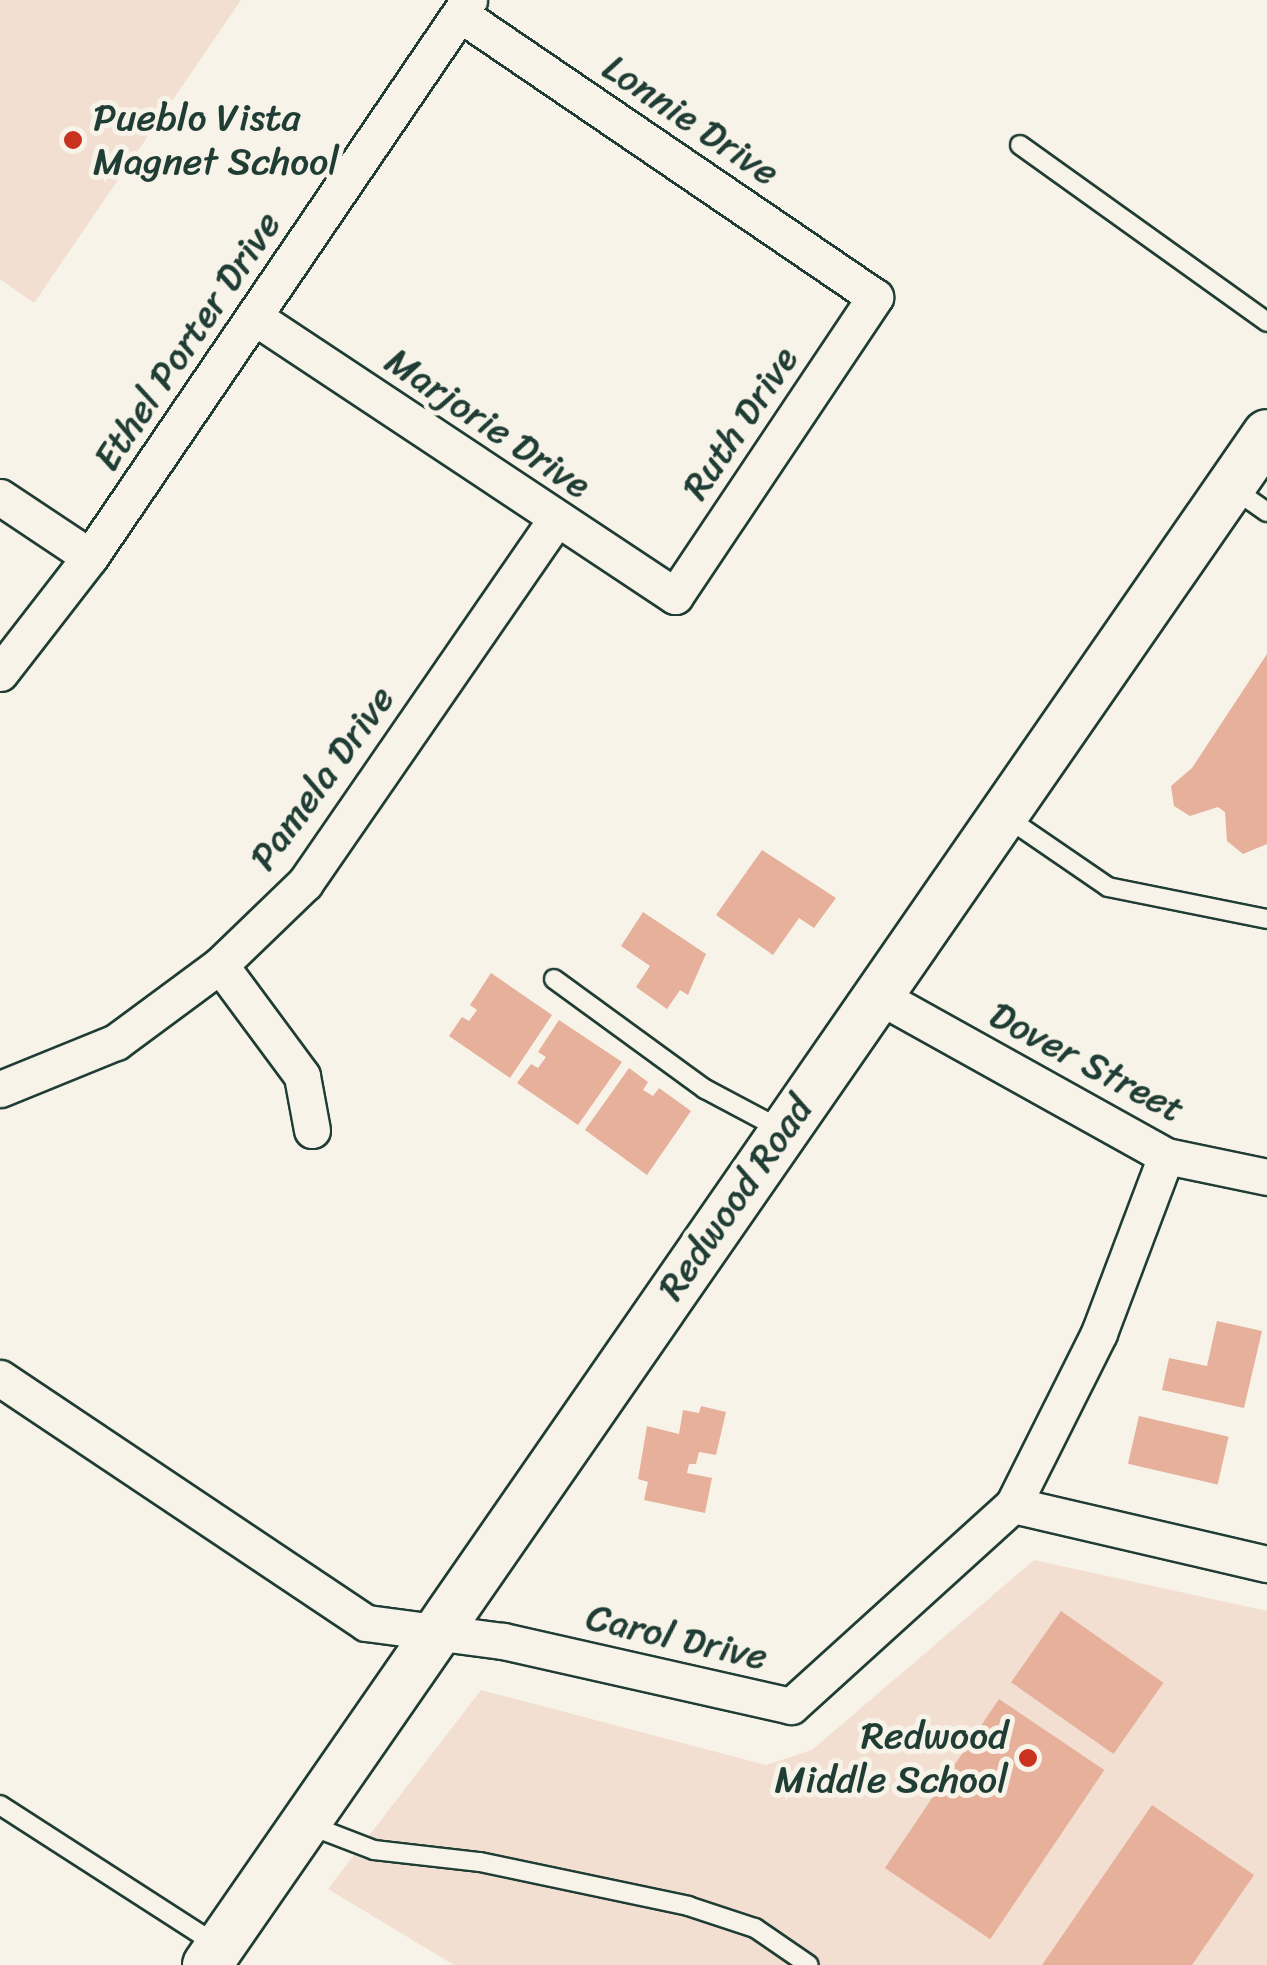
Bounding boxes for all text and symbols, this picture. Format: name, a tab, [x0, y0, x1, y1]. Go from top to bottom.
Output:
street label: Lonnie Drive	[594, 44, 788, 196]
place label: Pueblo Vista Magnet School	[93, 95, 340, 184]
marker: Pueblo Vista Magnet School	[62, 129, 84, 151]
street label: Ethel Porter Drive	[83, 202, 291, 480]
street label: Marjorie Drive	[376, 337, 600, 509]
street label: Ruth Drive	[672, 337, 808, 509]
street label: Pamela Drive	[240, 677, 404, 879]
street label: Dover Street	[981, 991, 1193, 1133]
street label: Redwood Road	[648, 1087, 822, 1309]
street label: Carol Drive	[582, 1594, 772, 1680]
place label: Redwood Middle School	[774, 1713, 1008, 1802]
marker: Redwood Middle School	[1017, 1747, 1039, 1769]

